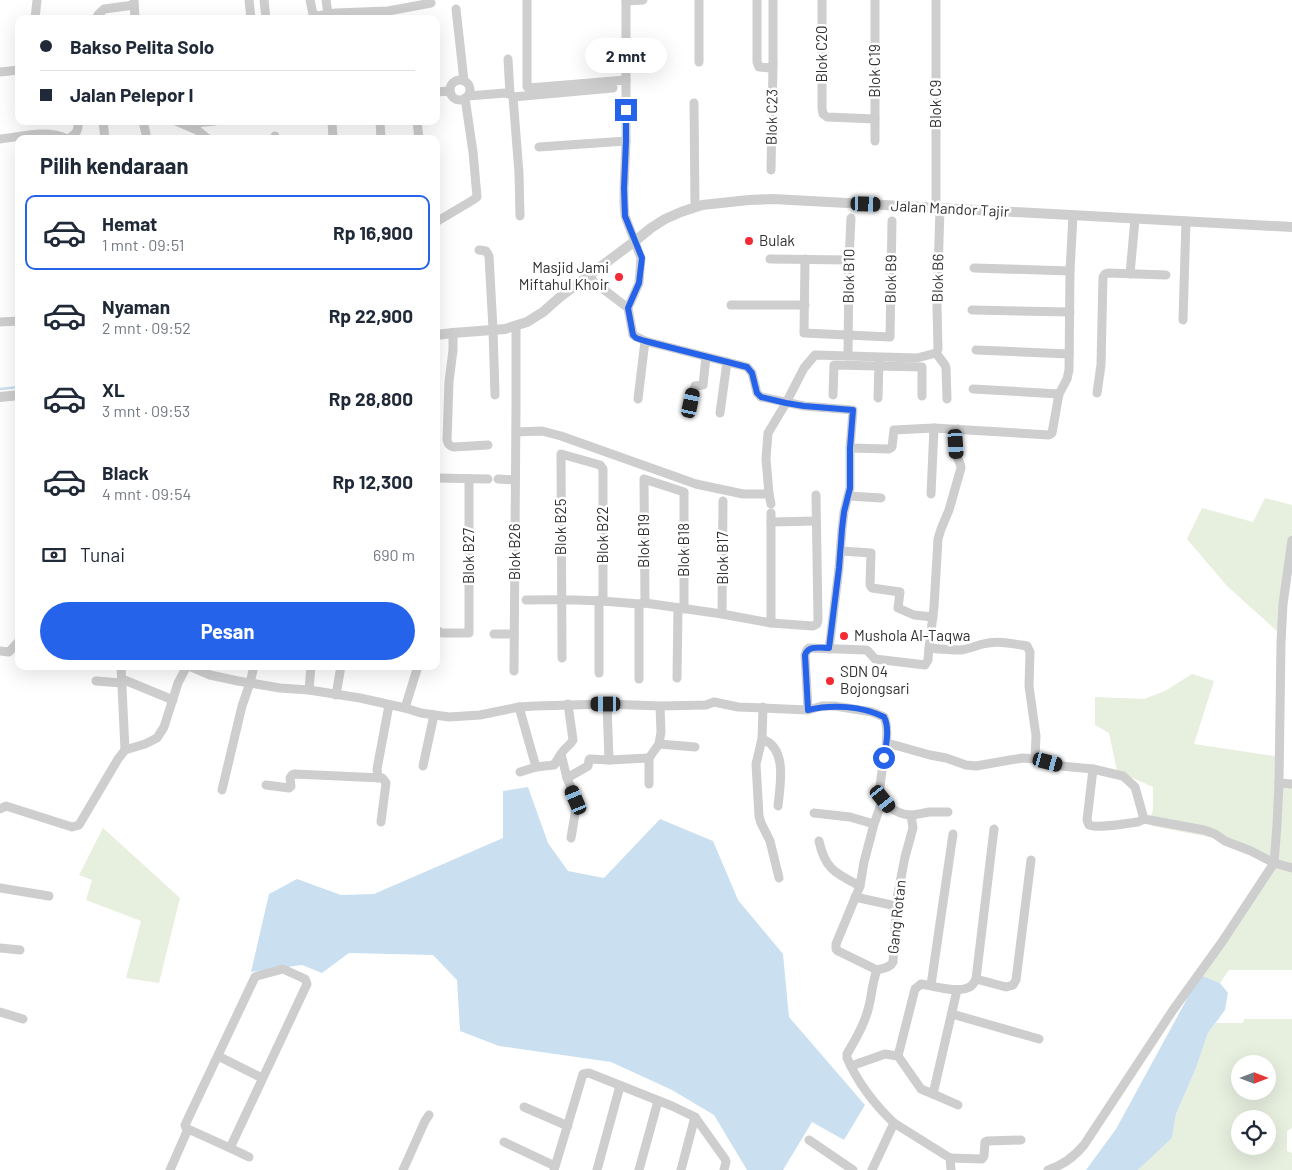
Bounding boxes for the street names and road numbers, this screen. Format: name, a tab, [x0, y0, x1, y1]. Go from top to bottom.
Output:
street label: Blok C20	[812, 25, 830, 83]
street label: Blok C19	[865, 44, 883, 98]
street label: Blok C9	[926, 80, 944, 128]
street label: Blok C23	[762, 89, 780, 145]
street label: Jalan Mandor Tajir	[890, 196, 1010, 220]
street label: Blok B10	[839, 248, 857, 303]
street label: Blok B6	[928, 253, 946, 302]
street label: Blok B9	[881, 254, 899, 304]
street label: Blok B25	[551, 499, 569, 555]
street label: Blok B22	[593, 506, 611, 564]
street label: Blok B19	[634, 514, 652, 568]
street label: Blok B18	[674, 523, 692, 577]
street label: Blok B26	[505, 524, 523, 580]
street label: Blok B27	[459, 528, 477, 584]
street label: Blok B17	[713, 531, 731, 585]
street label: Gang Rotan	[883, 879, 909, 955]

